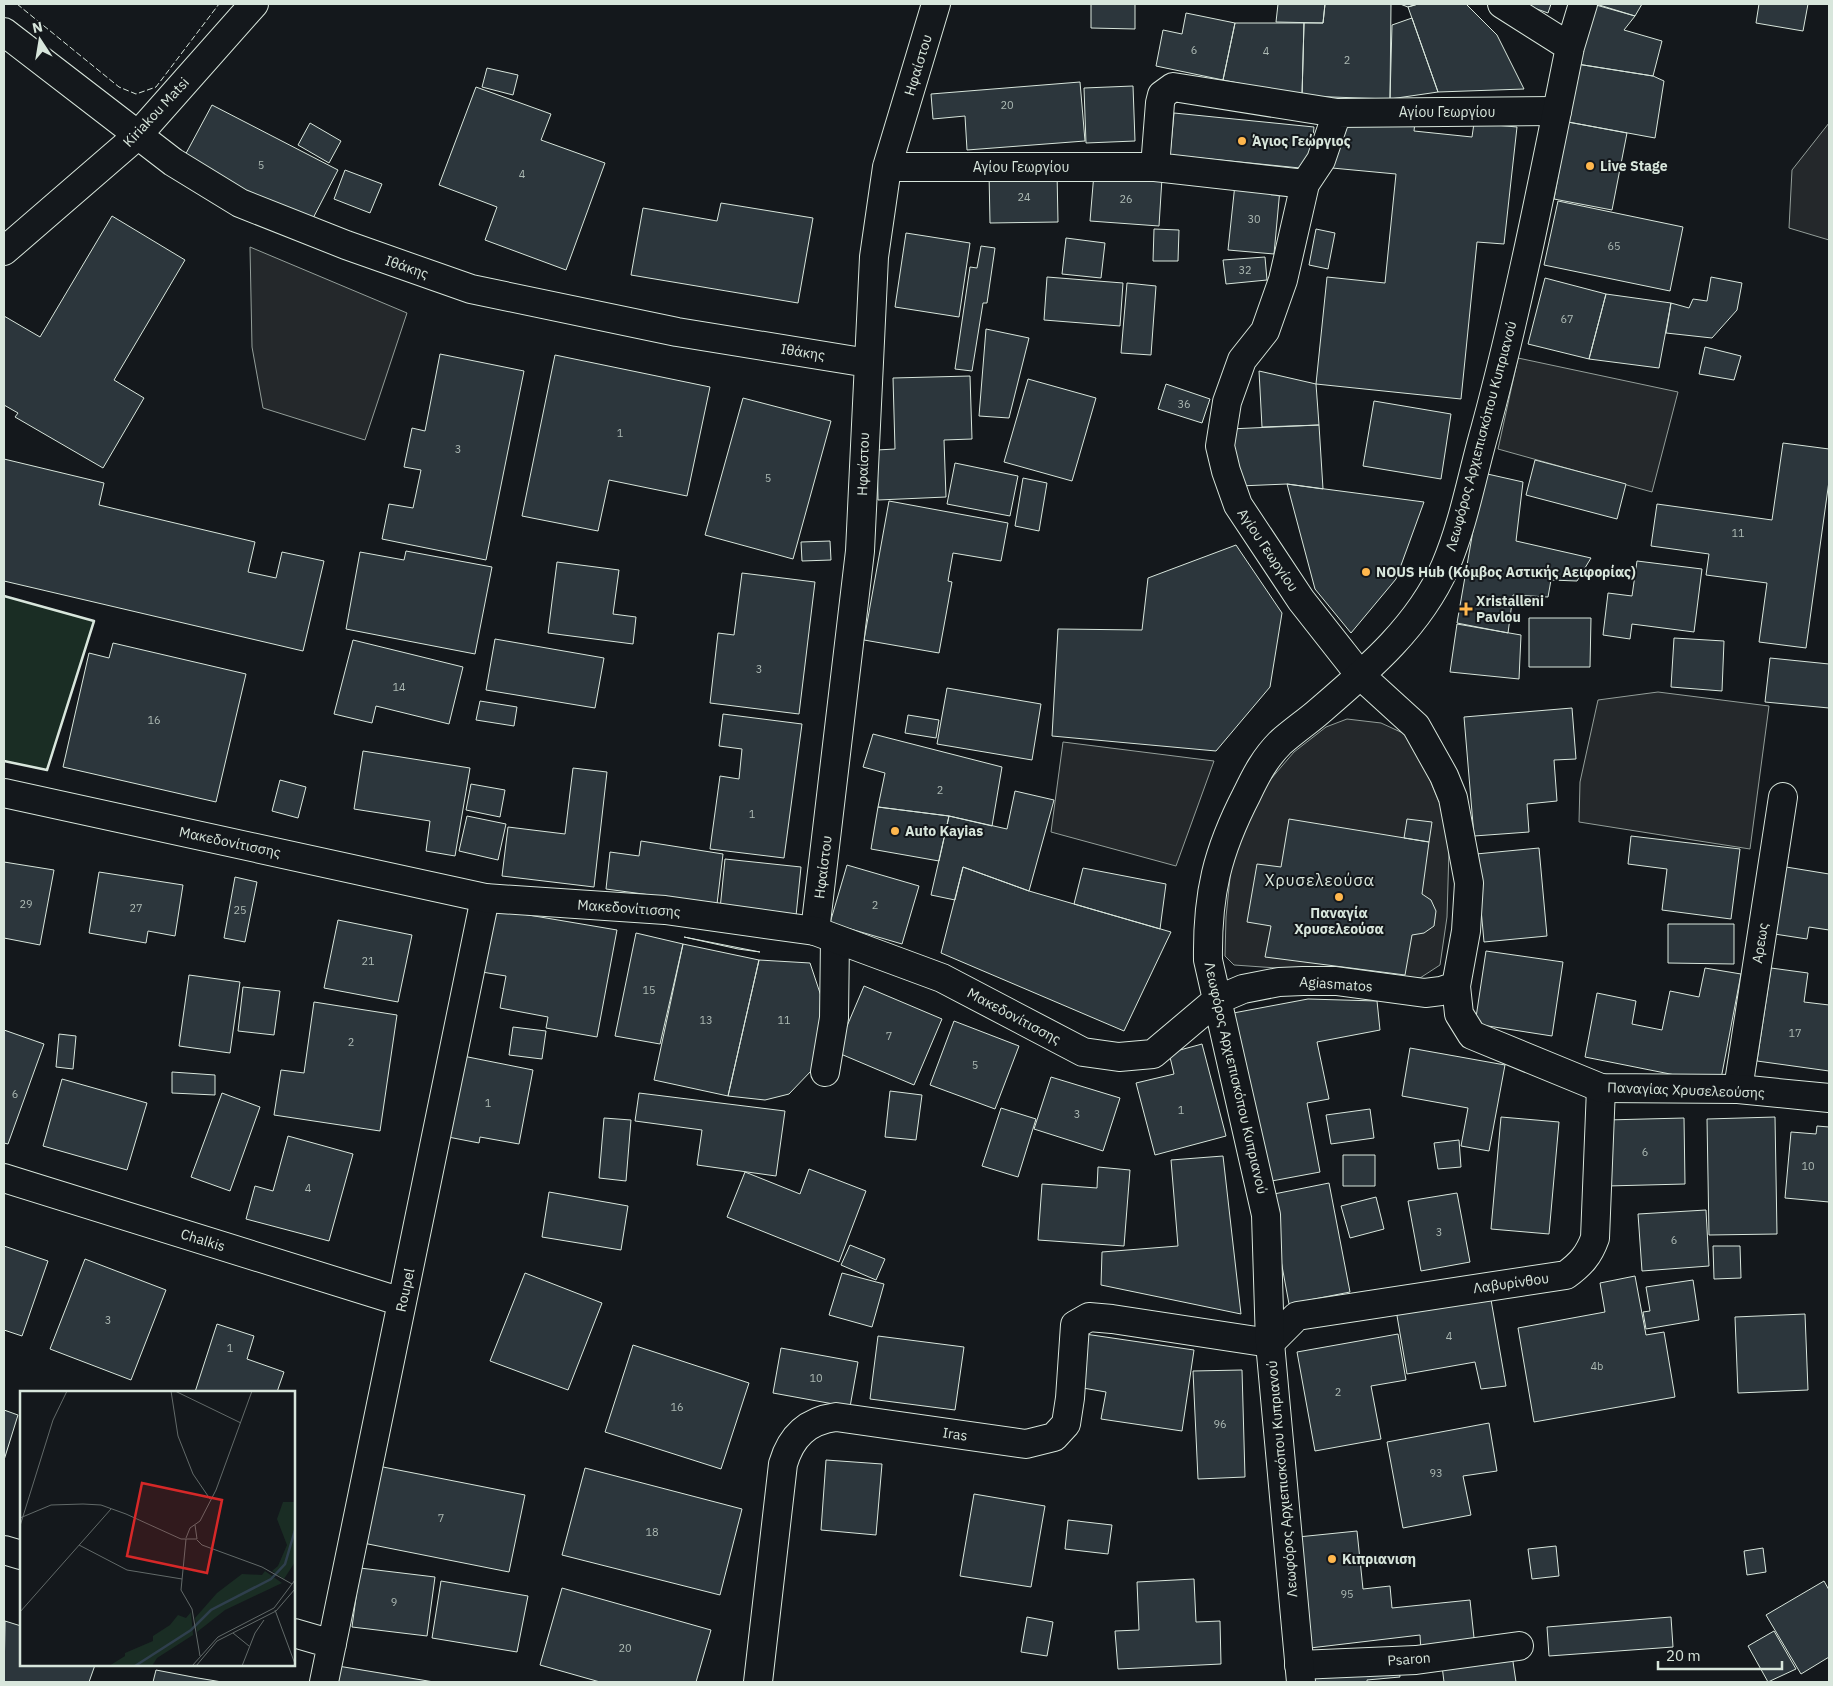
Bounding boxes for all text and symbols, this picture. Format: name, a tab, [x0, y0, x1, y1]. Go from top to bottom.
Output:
north arrow	[15, 15, 65, 65]
text: N	[30, 17, 44, 37]
street label: Ηφαίστου	[900, 32, 936, 98]
house number: 6	[1191, 43, 1197, 57]
house number: 4	[1263, 44, 1270, 58]
house number: 2	[1344, 53, 1350, 67]
street label: Kiriakou Matsi	[119, 73, 193, 151]
house number: 20	[1000, 98, 1014, 112]
street label: Αγίου Γεωργίου	[1399, 103, 1495, 121]
place label: Άγιος Γεώργιος	[1252, 132, 1351, 150]
marker: Άγιος Γεώργιος	[1236, 135, 1248, 147]
place label: Live Stage	[1600, 157, 1668, 175]
house number: 5	[258, 158, 264, 172]
street label: Αγίου Γεωργίου	[973, 158, 1069, 176]
marker: Live Stage	[1584, 160, 1596, 172]
house number: 4	[519, 167, 526, 181]
house number: 24	[1017, 190, 1031, 204]
house number: 26	[1119, 192, 1133, 206]
house number: 30	[1247, 212, 1261, 226]
house number: 65	[1607, 239, 1621, 253]
street label: Ιθάκης	[383, 251, 431, 283]
house number: 32	[1238, 263, 1252, 277]
house number: 67	[1560, 312, 1574, 326]
street label: Λεωφόρος Αρχιεπισκόπου Κυπριανού	[1442, 319, 1520, 553]
street label: Ιθάκης	[780, 340, 827, 364]
house number: 36	[1177, 397, 1191, 411]
house number: 1	[617, 426, 624, 440]
street label: Ηφαίστου	[853, 432, 873, 496]
house number: 3	[455, 442, 461, 456]
house number: 5	[765, 471, 771, 485]
street label: Αγίου Γεωργίου	[1234, 505, 1302, 595]
house number: 11	[1731, 526, 1745, 540]
place label: NOUS Hub (Κόμβος Αστικής Αειφορίας)	[1376, 563, 1636, 581]
marker: NOUS Hub (Κόμβος Αστικής Αειφορίας)	[1360, 566, 1372, 578]
place label: Xristalleni Pavlou	[1476, 592, 1544, 626]
marker: Xristalleni Pavlou	[1460, 603, 1472, 615]
house number: 3	[756, 662, 762, 676]
house number: 14	[392, 680, 406, 694]
house number: 16	[147, 713, 161, 727]
house number: 2	[937, 783, 943, 797]
house number: 1	[749, 807, 756, 821]
street label: Μακεδονίτισσης	[177, 822, 283, 862]
place label: Auto Kayias	[905, 822, 983, 840]
marker: Auto Kayias	[889, 825, 901, 837]
street label: Ηφαίστου	[810, 834, 836, 900]
district label: Χρυσελεούσα	[1265, 870, 1375, 890]
marker: Παναγία Χρυσελεούσα	[1333, 891, 1345, 903]
street label: Μακεδονίτισσης	[577, 895, 682, 921]
house number: 29	[19, 897, 33, 911]
house number: 2	[872, 898, 878, 912]
house number: 27	[129, 901, 143, 915]
house number: 25	[233, 903, 247, 917]
place label: Παναγία Χρυσελεούσα	[1294, 904, 1384, 938]
street label: Αρεως	[1748, 921, 1772, 965]
house number: 21	[361, 954, 375, 968]
street label: Λεωφόρος Αρχιεπισκόπου Κυπριανού	[1201, 960, 1271, 1196]
street label: Agiasmatos	[1299, 972, 1373, 996]
house number: 15	[642, 983, 656, 997]
street label: Μακεδονίτισσης	[964, 984, 1064, 1048]
house number: 13	[699, 1013, 713, 1027]
house number: 11	[777, 1013, 791, 1027]
house number: 17	[1788, 1026, 1802, 1040]
house number: 7	[886, 1029, 892, 1043]
house number: 2	[348, 1035, 354, 1049]
house number: 5	[972, 1058, 978, 1072]
street label: Παναγίας Χρυσελεούσης	[1607, 1078, 1765, 1102]
house number: 6	[12, 1087, 18, 1101]
house number: 1	[485, 1096, 492, 1110]
house number: 1	[1178, 1103, 1185, 1117]
house number: 3	[1074, 1107, 1080, 1121]
house number: 6	[1642, 1145, 1648, 1159]
house number: 10	[1801, 1159, 1815, 1173]
house number: 4	[305, 1181, 312, 1195]
street label: Chalkis	[179, 1225, 228, 1255]
house number: 3	[1436, 1225, 1442, 1239]
house number: 6	[1671, 1233, 1677, 1247]
street label: Roupel	[392, 1266, 418, 1313]
street label: Λαβυρίνθου	[1472, 1269, 1550, 1297]
house number: 3	[105, 1313, 111, 1327]
house number: 4	[1446, 1329, 1453, 1343]
house number: 1	[227, 1341, 234, 1355]
house number: 4b	[1591, 1359, 1603, 1373]
street label: Λεωφόρος Αρχιεπισκόπου Κυπριανού	[1263, 1360, 1301, 1598]
house number: 10	[809, 1371, 823, 1385]
house number: 2	[1335, 1385, 1341, 1399]
inset map	[20, 1391, 295, 1666]
house number: 16	[670, 1400, 684, 1414]
house number: 96	[1213, 1417, 1227, 1431]
street label: Iras	[941, 1423, 969, 1445]
house number: 93	[1429, 1466, 1443, 1480]
house number: 7	[438, 1511, 444, 1525]
house number: 18	[645, 1525, 659, 1539]
place label: Κιπριανιση	[1342, 1550, 1416, 1568]
marker: Κιπριανιση	[1326, 1553, 1338, 1565]
house number: 95	[1340, 1587, 1354, 1601]
house number: 9	[391, 1595, 397, 1609]
scale bar	[1658, 1638, 1782, 1670]
house number: 20	[618, 1641, 632, 1655]
text: 20 m	[1666, 1646, 1701, 1665]
street label: Psaron	[1387, 1649, 1431, 1669]

